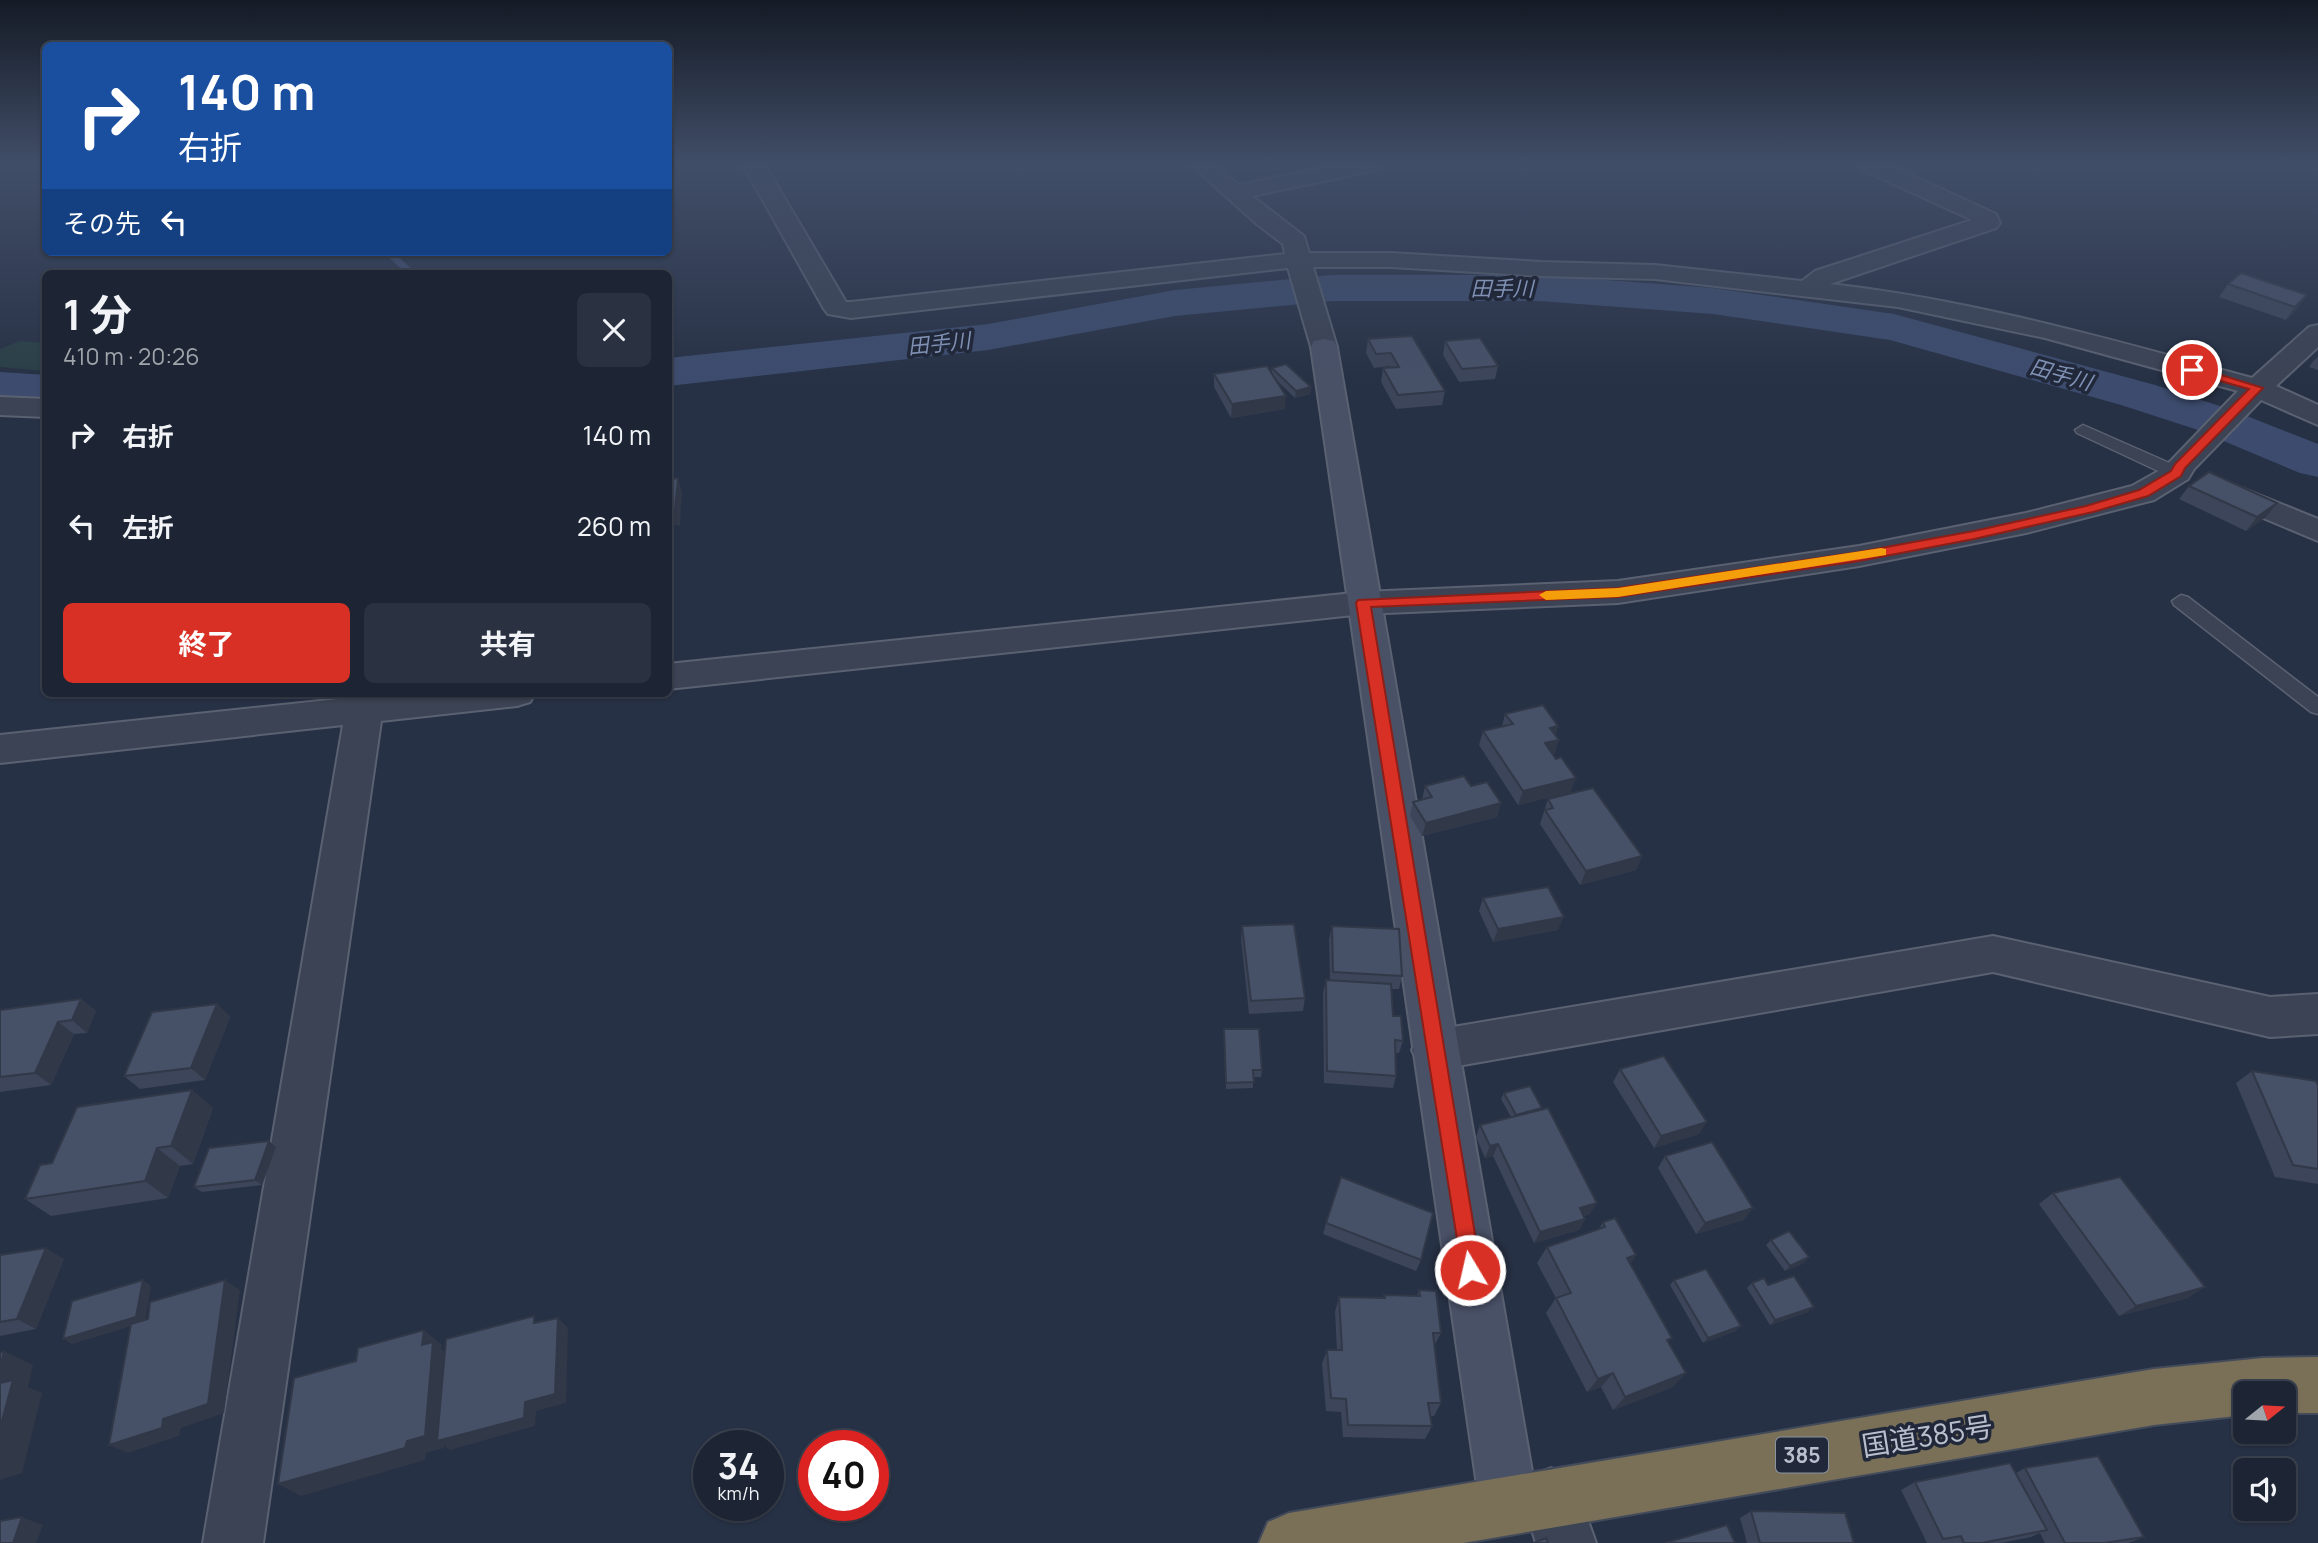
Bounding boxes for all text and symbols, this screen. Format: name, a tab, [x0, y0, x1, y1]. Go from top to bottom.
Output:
text: 140 m	[178, 58, 315, 125]
icon: right	[63, 70, 154, 161]
text: 右折	[178, 125, 242, 169]
icon: left	[155, 203, 193, 241]
text: その先	[63, 205, 141, 241]
water label: 田手川	[1471, 274, 1535, 302]
text: 1 分	[63, 285, 132, 343]
button: close	[577, 293, 651, 367]
water label: 田手川	[906, 326, 974, 360]
text: 410 m · 20:26	[63, 340, 199, 372]
pin	[2162, 340, 2222, 400]
icon: arrive	[2173, 351, 2211, 389]
water label: 田手川	[2027, 352, 2097, 397]
icon: right	[63, 416, 101, 454]
text: 140 m	[582, 417, 651, 453]
text: 右折	[122, 418, 174, 454]
icon: left	[63, 507, 101, 545]
text: 260 m	[577, 508, 651, 544]
text: 左折	[122, 509, 174, 545]
button: 終了	[63, 603, 350, 683]
button: 共有	[364, 603, 651, 683]
position arrow	[1433, 1233, 1507, 1307]
north arrow	[2233, 1381, 2296, 1444]
map controls	[2233, 1381, 2296, 1521]
street label: 国道385号	[1859, 1406, 1995, 1464]
speed limit sign: 40	[798, 1430, 889, 1521]
road number: 385	[1776, 1438, 1828, 1472]
text: 34	[718, 1442, 759, 1490]
button: sound	[2233, 1458, 2296, 1521]
text: km/h	[718, 1481, 759, 1505]

